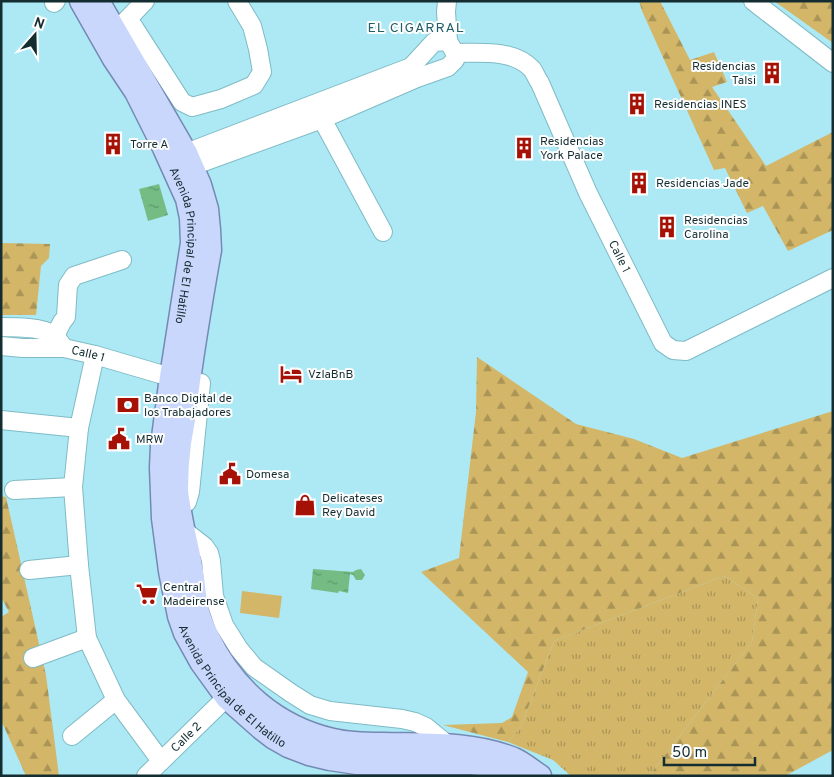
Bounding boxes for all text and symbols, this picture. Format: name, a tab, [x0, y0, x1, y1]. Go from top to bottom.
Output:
north arrow	[10, 10, 60, 60]
text: N	[31, 14, 47, 34]
district label: EL CIGARRAL	[368, 20, 464, 37]
place label: Residencias Talsi	[692, 59, 756, 89]
building icon: Residencias Talsi	[759, 60, 785, 86]
building icon: Residencias INES	[624, 91, 650, 117]
place label: Residencias INES	[654, 97, 747, 113]
building icon: Torre A	[100, 131, 126, 157]
place label: Residencias York Palace	[540, 134, 604, 164]
building icon: Residencias York Palace	[511, 135, 537, 161]
place label: Torre A	[130, 137, 168, 153]
street label: Avenida Principal de El Hatillo	[165, 165, 199, 325]
building icon: Residencias Jade	[626, 170, 652, 196]
place label: Residencias Jade	[656, 176, 749, 192]
place label: Residencias Carolina	[684, 213, 748, 243]
building icon: Residencias Carolina	[654, 214, 680, 240]
street label: Calle 1	[604, 238, 634, 276]
street label: Calle 1	[70, 343, 107, 367]
hotel icon: VzlaBnB	[278, 361, 304, 387]
place label: VzlaBnB	[308, 367, 354, 383]
place label: Banco Digital de los Trabajadores	[144, 391, 232, 421]
bank icon: Banco Digital de los Trabajadores	[115, 392, 141, 418]
public building icon: MRW	[106, 426, 132, 452]
place label: MRW	[136, 432, 164, 448]
public building icon: Domesa	[217, 461, 243, 487]
place label: Domesa	[246, 467, 289, 483]
place label: Delicateses Rey David	[322, 491, 383, 521]
shop icon: Delicateses Rey David	[292, 492, 318, 518]
place label: Central Madeirense	[163, 580, 225, 610]
supermarket icon: Central Madeirense	[134, 581, 160, 607]
street label: Avenida Principal de El Hatillo	[174, 623, 289, 752]
street label: Calle 2	[168, 719, 206, 756]
scale bar	[664, 734, 755, 766]
text: 50 m	[672, 744, 707, 763]

